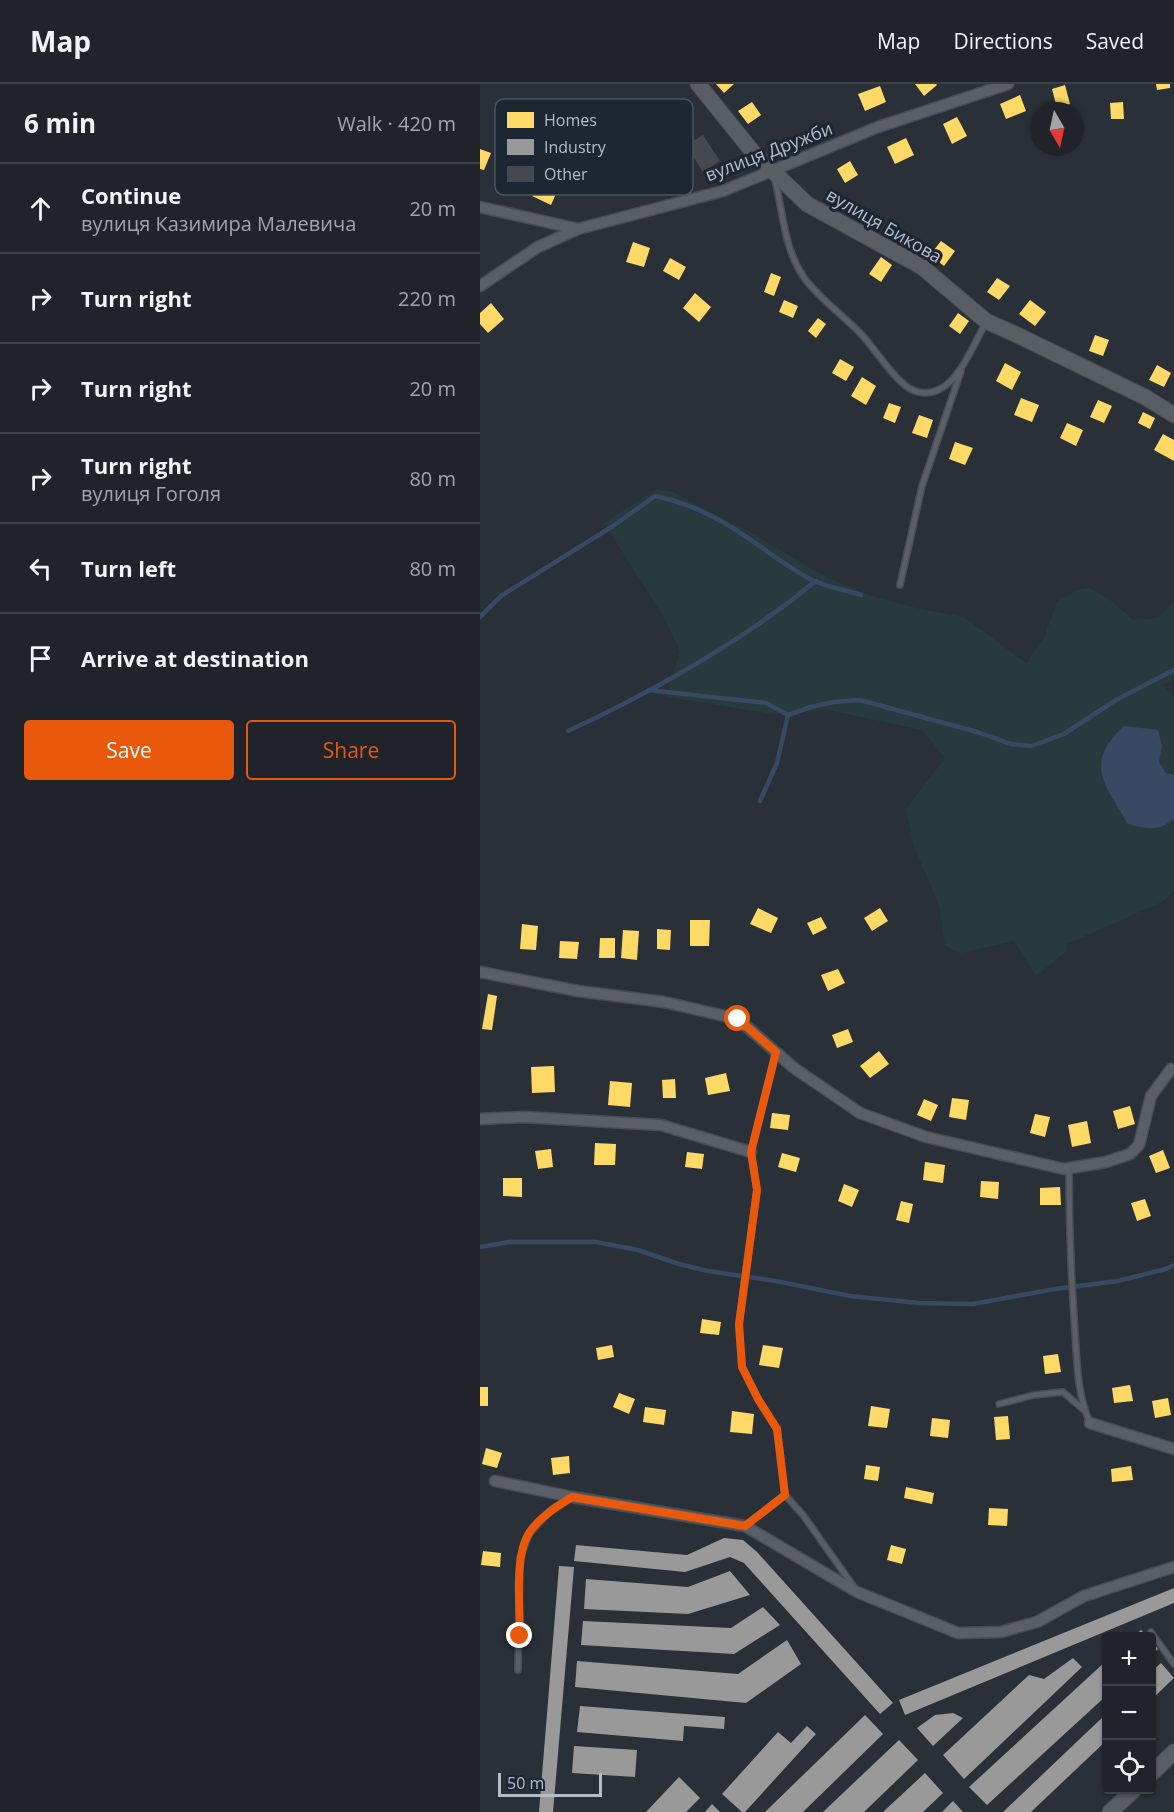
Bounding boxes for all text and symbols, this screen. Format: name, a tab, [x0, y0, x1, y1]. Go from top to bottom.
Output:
text: Map	[30, 22, 91, 60]
text: Map	[877, 27, 920, 55]
text: Directions	[953, 27, 1053, 55]
text: Saved	[1086, 27, 1144, 55]
legend	[495, 99, 693, 195]
north arrow	[1030, 102, 1084, 156]
text: 6 min	[24, 105, 96, 141]
text: Homes	[544, 109, 597, 131]
text: Walk · 420 m	[337, 110, 456, 137]
street label: вулиця Дружби	[701, 116, 836, 186]
text: Industry	[544, 136, 607, 158]
text: Other	[544, 163, 588, 185]
text: Continue	[81, 180, 181, 210]
street label: вулиця Бикова	[822, 182, 947, 268]
icon: ahead	[24, 192, 57, 225]
text: 20 m	[409, 195, 456, 222]
text: вулиця Казимира Малевича	[81, 210, 356, 237]
icon: right	[24, 282, 57, 315]
text: Turn right	[81, 283, 192, 313]
text: 220 m	[398, 285, 456, 312]
icon: right	[24, 372, 57, 405]
text: Turn right	[81, 373, 192, 403]
text: 20 m	[409, 375, 456, 402]
text: Turn right	[81, 450, 192, 480]
icon: right	[24, 462, 57, 495]
text: 80 m	[409, 465, 456, 492]
text: вулиця Гоголя	[81, 480, 221, 507]
icon: left	[24, 552, 57, 585]
text: Turn left	[81, 553, 176, 583]
text: 80 m	[409, 555, 456, 582]
icon: arrive	[24, 642, 57, 675]
text: Arrive at destination	[81, 643, 309, 673]
button: Save	[24, 720, 234, 780]
button: Share	[246, 720, 456, 780]
route start	[724, 1005, 750, 1031]
route end	[506, 1622, 532, 1648]
map controls	[1102, 1632, 1156, 1794]
button: +	[1102, 1632, 1156, 1686]
button: −	[1102, 1686, 1156, 1740]
button: locate	[1102, 1740, 1156, 1794]
scale bar	[498, 1770, 602, 1798]
text: 50 m	[507, 1772, 544, 1794]

